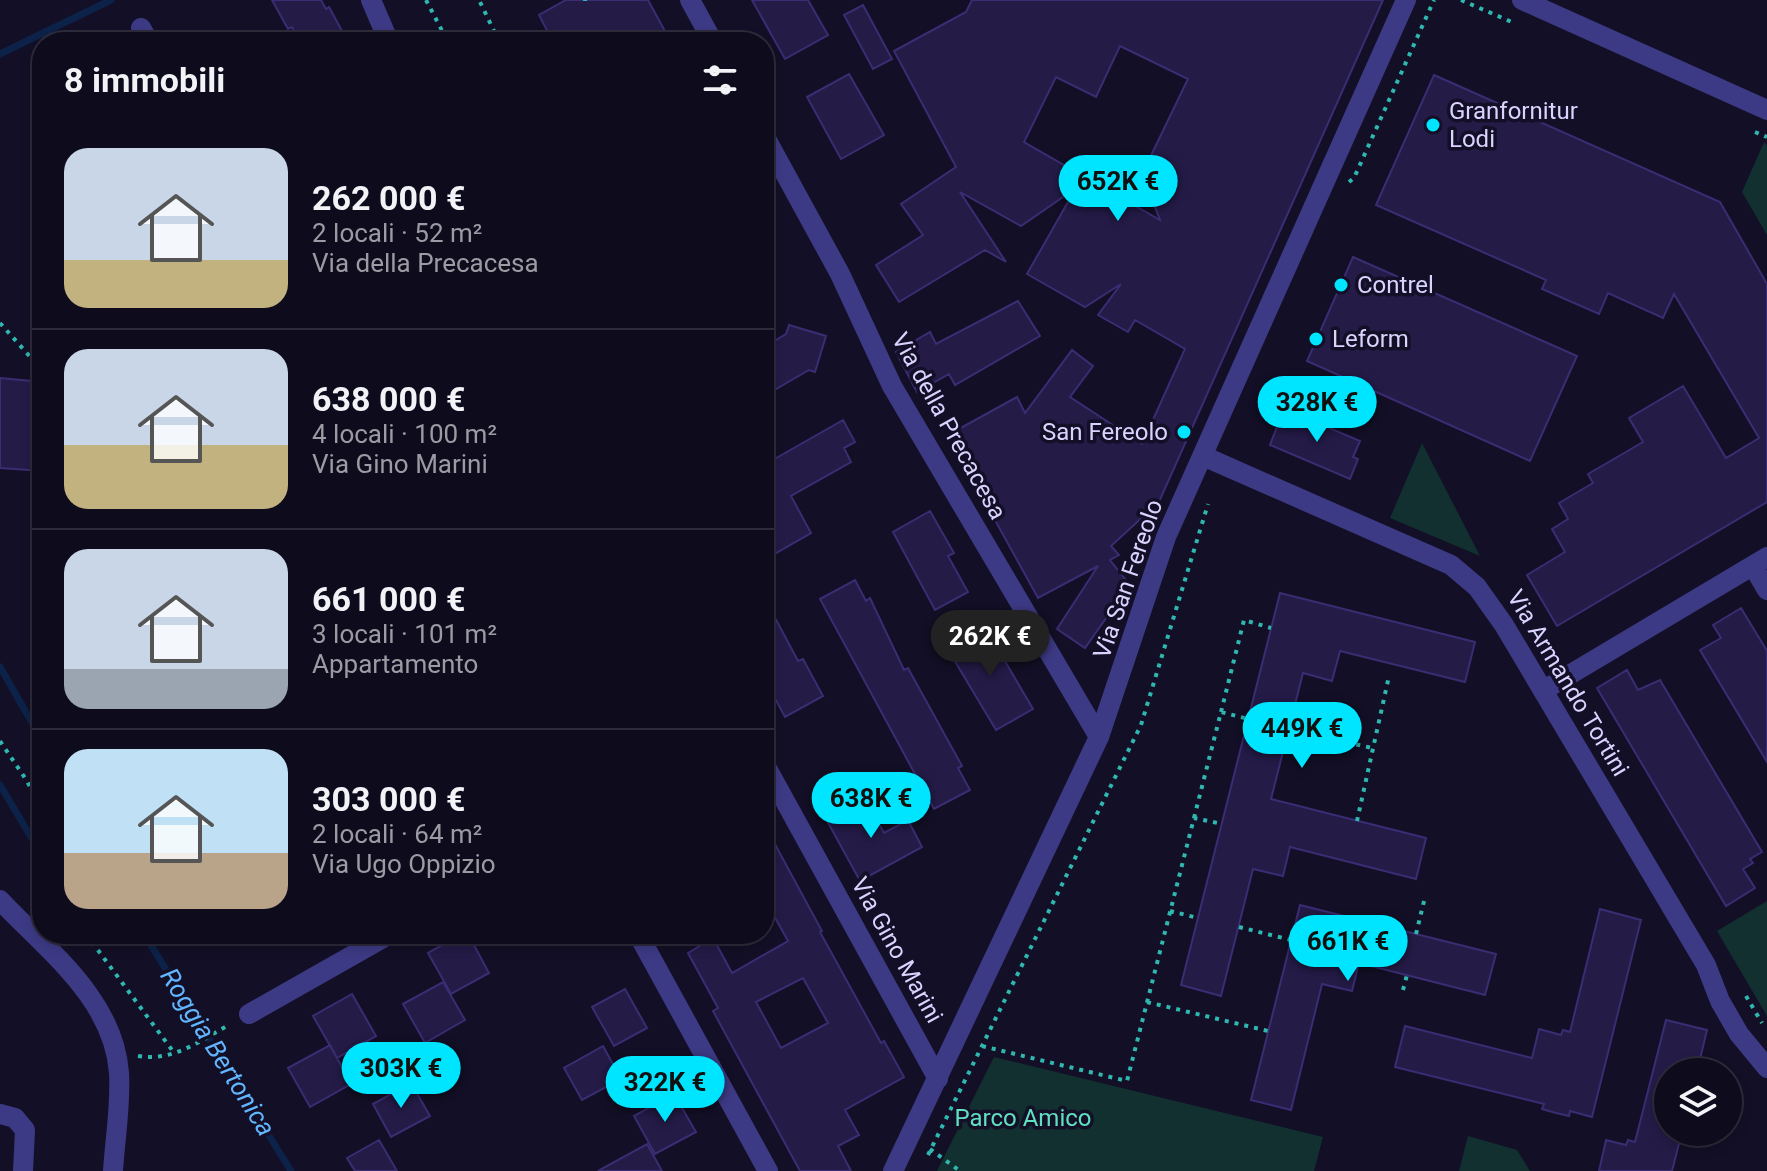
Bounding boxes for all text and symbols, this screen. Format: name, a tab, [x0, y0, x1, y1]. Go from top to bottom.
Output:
icon: filters	[698, 58, 742, 102]
text: 8 immobili	[64, 60, 225, 100]
place label: Granfornitur Lodi	[1449, 97, 1578, 153]
marker: Granfornitur Lodi	[1424, 116, 1442, 134]
pin: 652K €	[1053, 155, 1183, 223]
text: 652K €	[1077, 166, 1159, 196]
text: 262 000 €	[312, 178, 465, 218]
icon: home	[128, 180, 224, 276]
text: 2 locali · 52 m²	[312, 218, 482, 248]
text: Via della Precacesa	[312, 248, 539, 278]
place label: Contrel	[1357, 271, 1434, 299]
marker: Contrel	[1332, 276, 1350, 294]
place label: Leform	[1332, 325, 1409, 353]
street label: Via della Precacesa	[886, 328, 1012, 524]
marker: Leform	[1307, 330, 1325, 348]
pin: 328K €	[1252, 376, 1382, 444]
text: 638 000 €	[312, 379, 465, 419]
icon: home	[128, 381, 224, 477]
text: 328K €	[1276, 387, 1358, 417]
place label: San Fereolo	[1042, 418, 1168, 446]
text: 4 locali · 100 m²	[312, 419, 497, 449]
marker: San Fereolo	[1175, 423, 1193, 441]
text: Via Gino Marini	[312, 449, 488, 479]
street label: Via San Fereolo	[1088, 496, 1168, 662]
text: 661 000 €	[312, 579, 465, 619]
icon: home	[128, 581, 224, 677]
street label: Via Armando Tortini	[1501, 585, 1635, 781]
pin: 262K €	[925, 610, 1055, 678]
text: 3 locali · 101 m²	[312, 619, 497, 649]
text: 262K €	[949, 621, 1031, 651]
text: Appartamento	[312, 649, 478, 679]
pin: 449K €	[1237, 702, 1367, 770]
text: 449K €	[1261, 713, 1343, 743]
pin: 638K €	[806, 772, 936, 840]
text: 303 000 €	[312, 779, 465, 819]
icon: home	[128, 781, 224, 877]
text: 638K €	[830, 783, 912, 813]
text: 2 locali · 64 m²	[312, 819, 482, 849]
text: Via Ugo Oppizio	[312, 849, 496, 879]
street label: Via Gino Marini	[845, 872, 949, 1028]
pin: 661K €	[1283, 915, 1413, 983]
text: 661K €	[1307, 926, 1389, 956]
water label: Roggia Bertonica	[154, 963, 282, 1141]
pin: 303K €	[336, 1042, 466, 1110]
text: 303K €	[360, 1053, 442, 1083]
pin: 322K €	[600, 1056, 730, 1124]
map controls	[1654, 1058, 1742, 1146]
button: layers	[1654, 1058, 1742, 1146]
text: 322K €	[624, 1067, 706, 1097]
park label: Parco Amico	[955, 1104, 1091, 1132]

